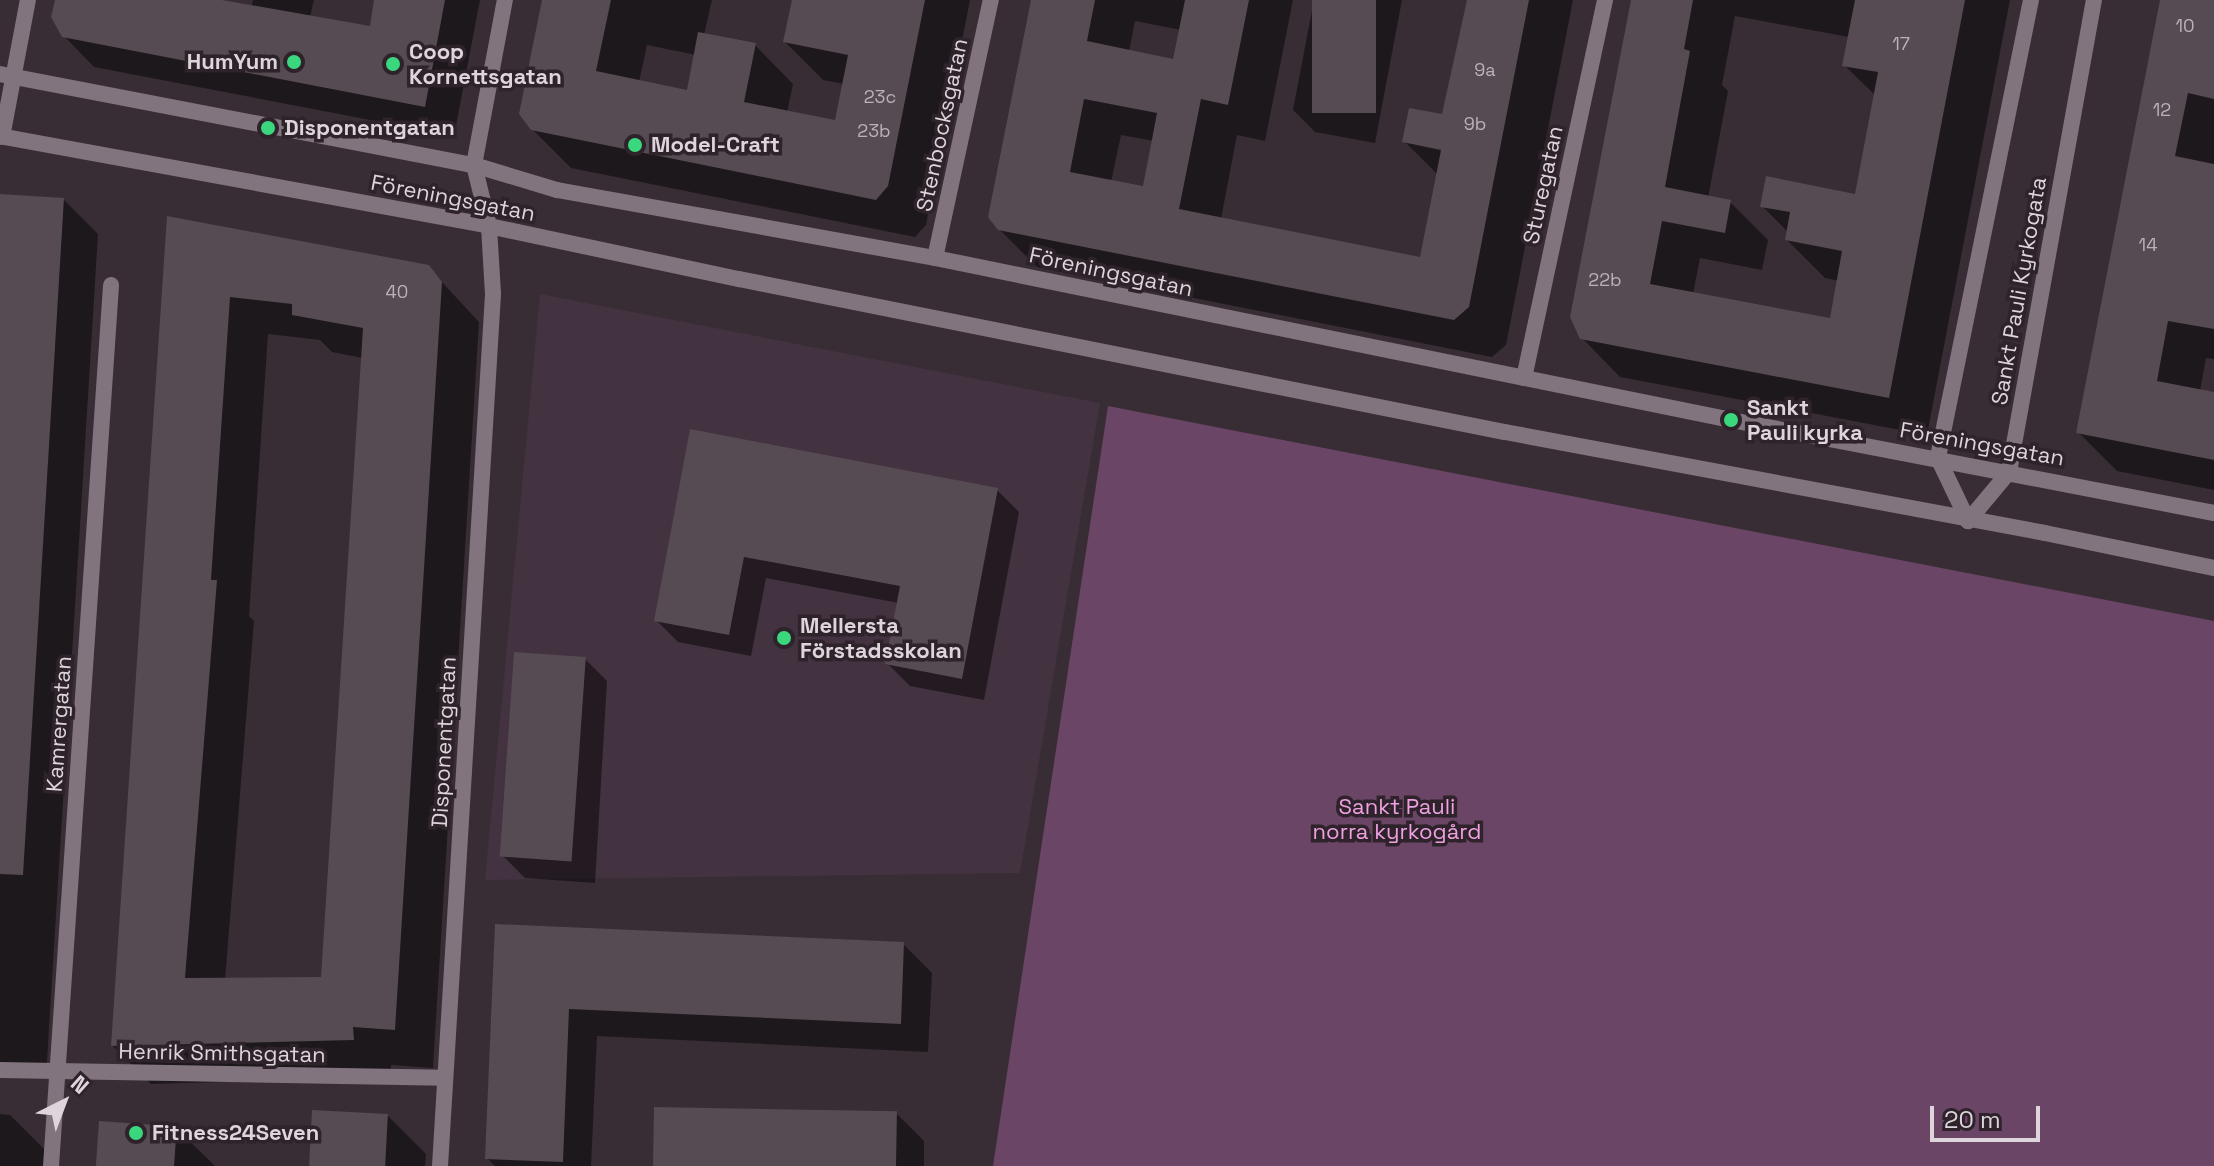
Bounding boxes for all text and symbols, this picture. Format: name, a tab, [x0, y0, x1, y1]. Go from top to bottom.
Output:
house number: 10	[2175, 15, 2195, 37]
house number: 17	[1892, 33, 1910, 55]
street label: Stenbocksgatan	[911, 36, 973, 214]
place label: Coop Kornettsgatan	[409, 38, 562, 90]
place label: HumYum	[187, 49, 278, 75]
marker: HumYum	[285, 53, 303, 71]
marker: Coop Kornettsgatan	[384, 55, 402, 73]
house number: 9a	[1474, 59, 1496, 81]
house number: 23c	[864, 86, 896, 108]
house number: 12	[2153, 99, 2171, 121]
house number: 9b	[1464, 113, 1486, 135]
place label: Disponentgatan	[284, 115, 455, 141]
marker: Disponentgatan	[259, 119, 277, 137]
house number: 23b	[857, 120, 891, 142]
street label: Sturegatan	[1518, 123, 1568, 247]
place label: Model-Craft	[651, 132, 780, 158]
marker: Model-Craft	[626, 136, 644, 154]
street label: Föreningsgatan	[369, 169, 537, 227]
street label: Sankt Pauli Kyrkogata	[1986, 175, 2052, 407]
house number: 14	[2139, 234, 2157, 256]
street label: Föreningsgatan	[1027, 242, 1195, 302]
house number: 22b	[1588, 269, 1622, 291]
house number: 40	[386, 281, 408, 303]
place label: Sankt Pauli kyrka	[1747, 394, 1863, 446]
marker: Sankt Pauli kyrka	[1722, 411, 1740, 429]
street label: Föreningsgatan	[1898, 417, 2066, 471]
place label: Mellersta Förstadsskolan	[800, 612, 962, 664]
marker: Mellersta Förstadsskolan	[775, 629, 793, 647]
street label: Kamrergatan	[41, 655, 77, 793]
street label: Disponentgatan	[426, 656, 462, 828]
park label: Sankt Pauli norra kyrkogård	[1313, 793, 1481, 844]
street label: Henrik Smithsgatan	[118, 1038, 326, 1068]
north arrow	[24, 1062, 104, 1142]
text: N	[65, 1069, 95, 1100]
scale bar	[1934, 1090, 2044, 1140]
text: 20 m	[1944, 1104, 2001, 1135]
place label: Fitness24Seven	[152, 1120, 319, 1146]
marker: Fitness24Seven	[127, 1124, 145, 1142]

